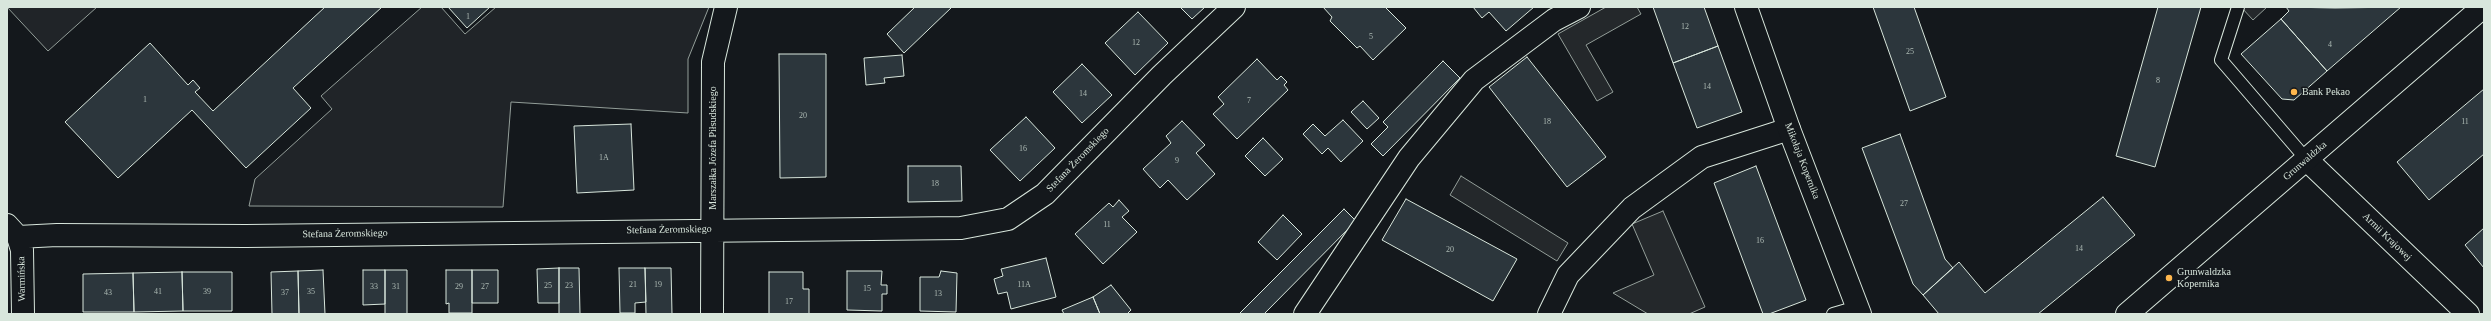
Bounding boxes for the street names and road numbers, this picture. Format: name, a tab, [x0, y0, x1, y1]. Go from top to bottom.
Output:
street label: Marszałka Józefa Piłsudskiego	[707, 86, 719, 210]
street label: Mikołaja Kopernika	[1782, 121, 1822, 201]
street label: Stefana Żeromskiego	[1044, 125, 1112, 195]
street label: Grunwaldzka	[2281, 139, 2329, 183]
street label: Armii Krajowej	[2360, 211, 2414, 263]
street label: Stefana Żeromskiego	[626, 223, 712, 237]
street label: Stefana Żeromskiego	[302, 227, 388, 241]
street label: Warmińska	[16, 256, 28, 302]

